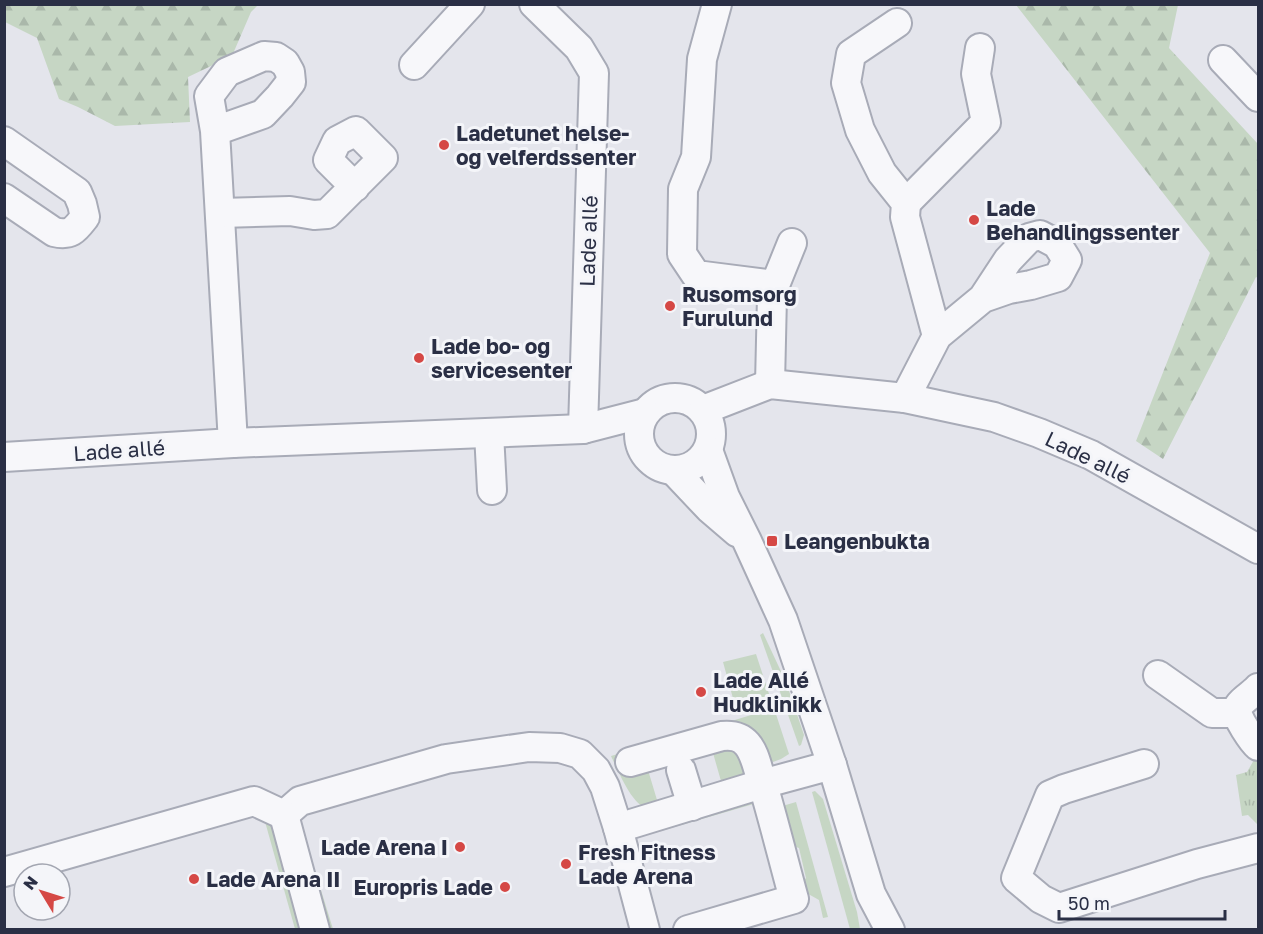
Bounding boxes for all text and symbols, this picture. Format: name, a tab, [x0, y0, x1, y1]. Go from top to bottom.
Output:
place label: Ladetunet helse- og velferdssenter	[456, 120, 636, 170]
marker: Ladetunet helse- og velferdssenter	[437, 138, 451, 152]
street label: Lade allé	[573, 195, 603, 287]
place label: Lade Behandlingssenter	[986, 195, 1180, 245]
marker: Lade Behandlingssenter	[967, 213, 981, 227]
place label: Rusomsorg Furulund	[682, 281, 797, 331]
marker: Rusomsorg Furulund	[663, 299, 677, 313]
place label: Lade bo- og servicesenter	[431, 333, 573, 383]
marker: Lade bo- og servicesenter	[412, 351, 426, 365]
street label: Lade allé	[1041, 425, 1135, 489]
street label: Lade allé	[72, 434, 166, 466]
place label: Leangenbukta	[784, 528, 930, 554]
marker: Leangenbukta	[765, 534, 779, 548]
place label: Lade Allé Hudklinikk	[713, 667, 822, 717]
marker: Lade Allé Hudklinikk	[694, 685, 708, 699]
place label: Lade Arena I	[321, 834, 448, 860]
place label: Fresh Fitness Lade Arena	[578, 839, 716, 889]
marker: Lade Arena I	[453, 840, 467, 854]
marker: Fresh Fitness Lade Arena	[559, 857, 573, 871]
north arrow	[12, 862, 72, 922]
place label: Lade Arena II	[206, 866, 341, 892]
text: N	[19, 872, 42, 894]
marker: Lade Arena II	[187, 872, 201, 886]
place label: Europris Lade	[353, 874, 493, 900]
marker: Europris Lade	[498, 880, 512, 894]
scale bar	[1059, 883, 1226, 921]
text: 50 m	[1068, 892, 1110, 914]

